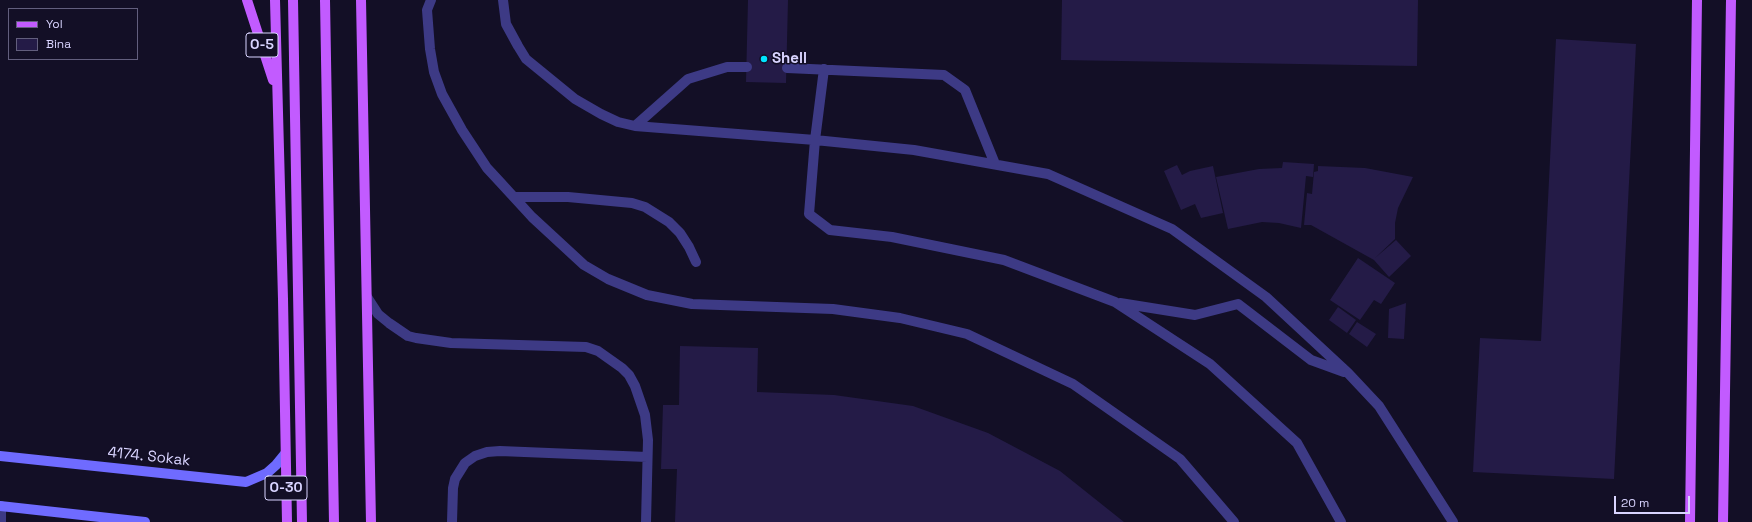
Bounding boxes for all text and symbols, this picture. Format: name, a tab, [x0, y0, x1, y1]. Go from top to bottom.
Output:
legend	[8, 8, 138, 60]
text: Yol	[46, 16, 63, 32]
road number: O-5	[246, 33, 278, 57]
text: Bina	[46, 36, 71, 52]
place label: Shell	[772, 50, 807, 68]
marker: Shell	[759, 54, 769, 64]
street label: 4174. Sokak	[107, 444, 191, 470]
road number: O-30	[265, 476, 307, 500]
scale bar	[1616, 488, 1692, 514]
text: 20 m	[1621, 495, 1649, 511]

